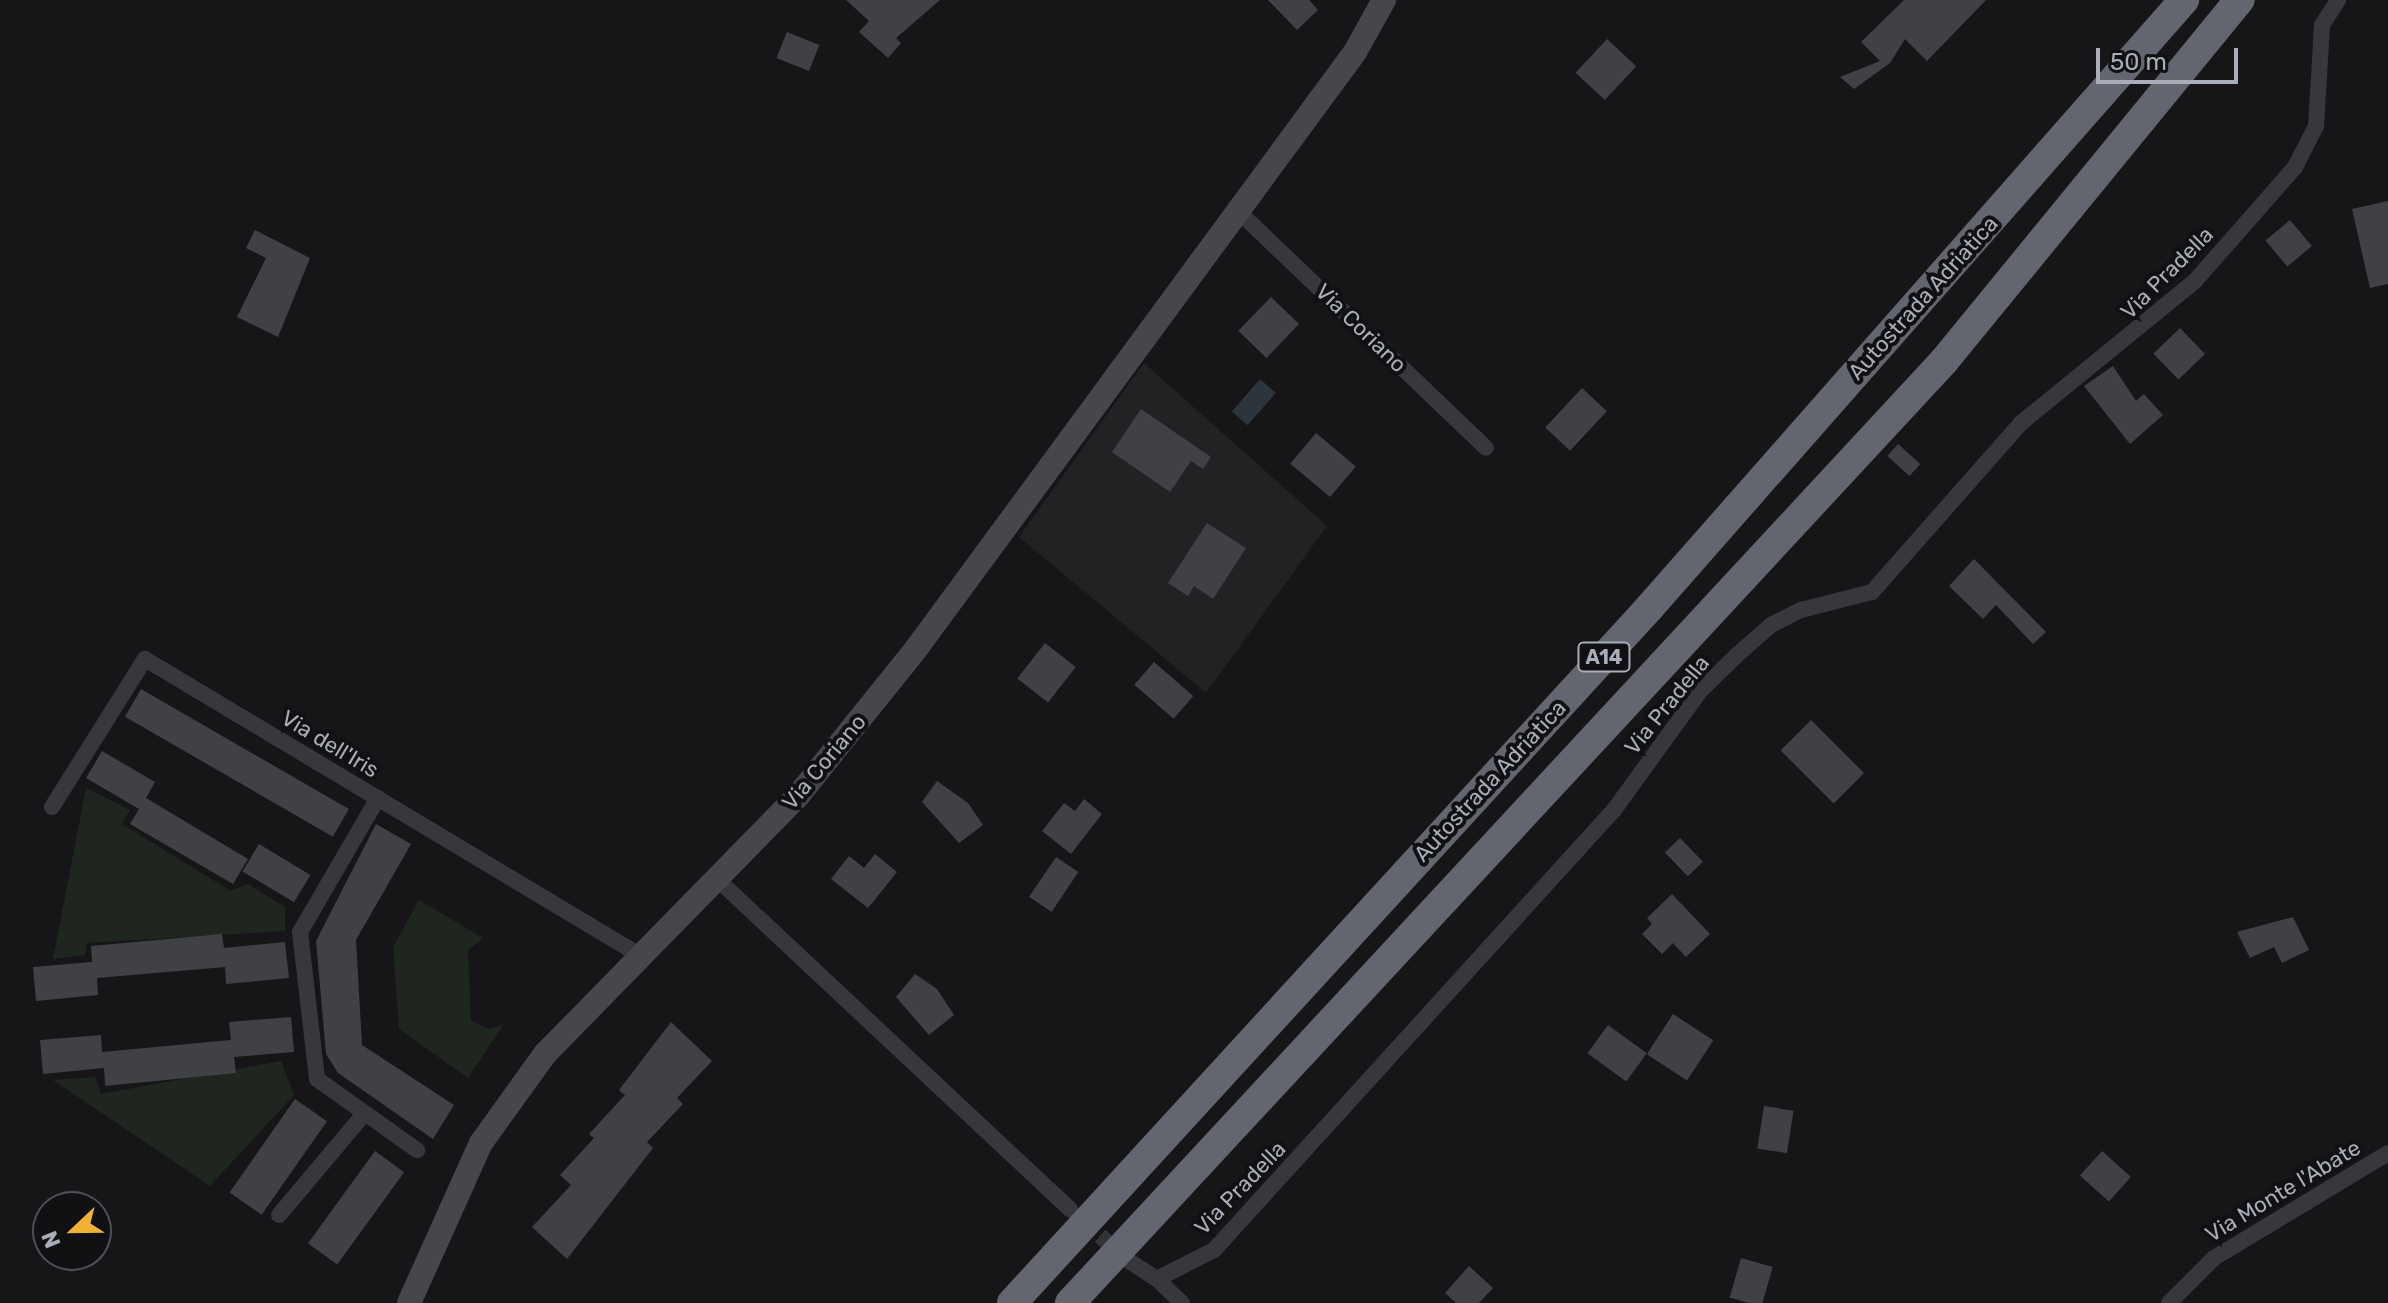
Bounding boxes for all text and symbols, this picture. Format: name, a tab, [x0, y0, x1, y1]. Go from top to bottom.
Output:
scale bar	[2100, 32, 2242, 82]
text: 50 m	[2110, 48, 2167, 76]
street label: Autostrada Adriatica	[1842, 211, 2004, 385]
street label: Via Pradella	[2115, 221, 2219, 325]
street label: Via Coriano	[1310, 278, 1412, 378]
road number: A14	[1576, 641, 1632, 673]
street label: Via Pradella	[1619, 650, 1715, 760]
street label: Autostrada Adriatica	[1408, 695, 1572, 867]
street label: Via dell'Iris	[276, 705, 384, 783]
street label: Via Coriano	[777, 709, 871, 815]
street label: Via Monte l'Abate	[2201, 1134, 2365, 1248]
street label: Via Pradella	[1189, 1136, 1291, 1240]
north arrow	[32, 1191, 112, 1271]
text: N	[36, 1227, 67, 1252]

